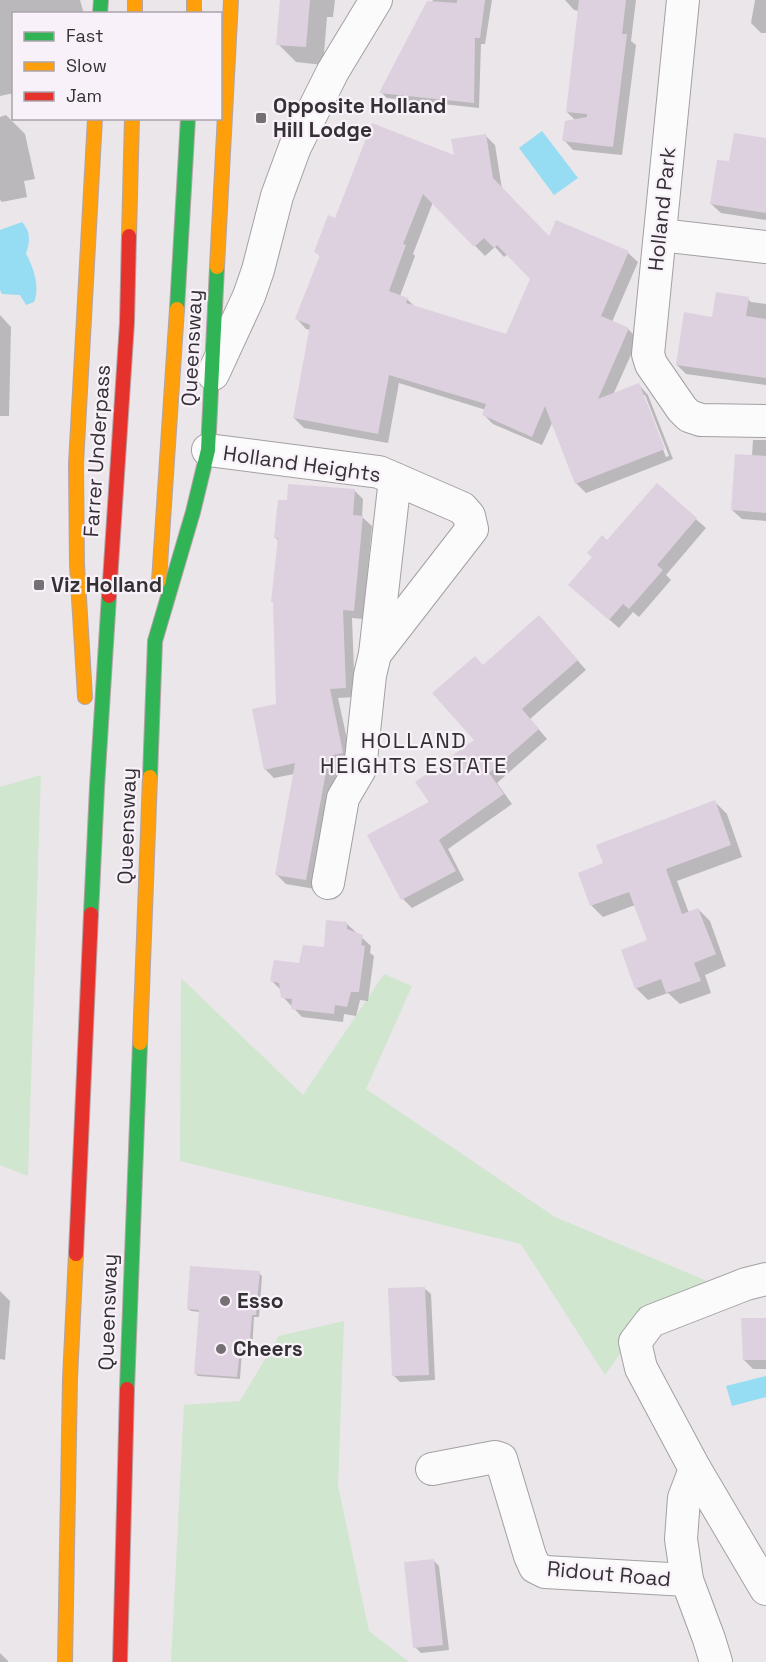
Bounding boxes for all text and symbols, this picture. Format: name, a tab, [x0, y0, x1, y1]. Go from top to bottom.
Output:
legend	[12, 12, 222, 120]
text: Fast	[66, 24, 103, 47]
text: Slow	[66, 54, 107, 77]
text: Jam	[66, 84, 102, 107]
place label: Opposite Holland Hill Lodge	[273, 92, 446, 143]
marker: Opposite Holland Hill Lodge	[254, 111, 268, 125]
street label: Holland Park	[642, 146, 681, 272]
street label: Queensway	[175, 289, 208, 407]
street label: Farrer Underpass	[77, 364, 116, 538]
street label: Holland Heights	[221, 439, 383, 488]
place label: Viz Holland	[51, 571, 162, 598]
marker: Viz Holland	[32, 578, 46, 592]
district label: HOLLAND HEIGHTS ESTATE	[320, 726, 508, 779]
street label: Queensway	[111, 767, 142, 885]
street label: Queensway	[92, 1253, 123, 1371]
place label: Esso	[237, 1287, 284, 1314]
marker: Esso	[218, 1294, 232, 1308]
place label: Cheers	[233, 1335, 303, 1362]
marker: Cheers	[214, 1342, 228, 1356]
street label: Ridout Road	[546, 1555, 672, 1592]

